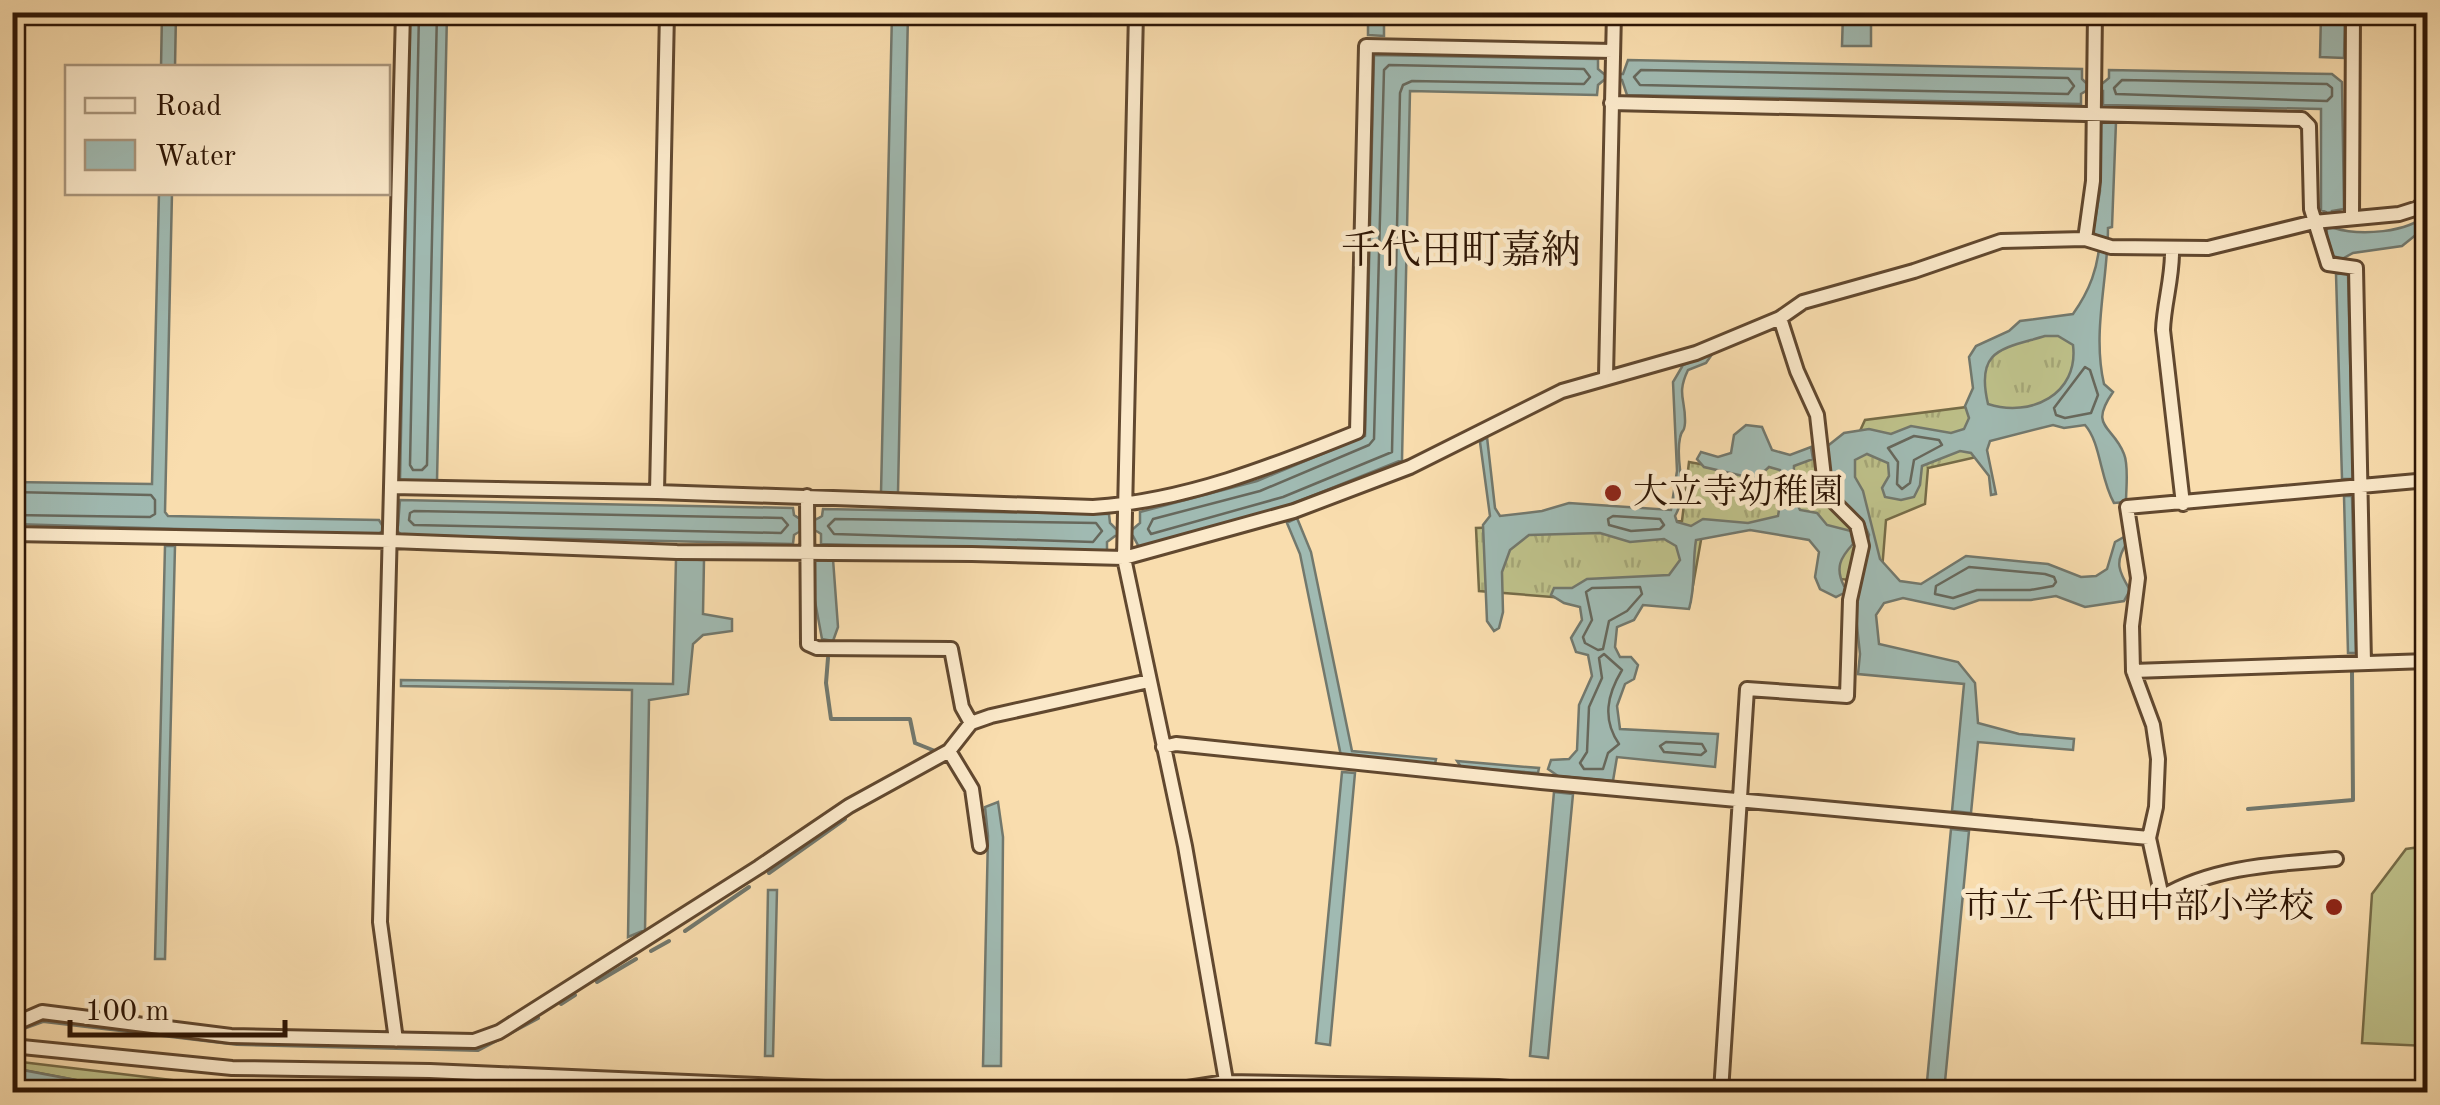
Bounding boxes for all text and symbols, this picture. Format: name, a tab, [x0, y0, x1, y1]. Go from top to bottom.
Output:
legend	[65, 65, 390, 195]
text: Road	[155, 92, 222, 122]
text: Water	[155, 142, 236, 172]
district label: 千代田町嘉納	[1341, 229, 1581, 273]
place label: 大立寺幼稚園	[1633, 473, 1843, 511]
marker: 大立寺幼稚園	[1602, 482, 1624, 504]
place label: 市立千代田中部小学校	[1964, 887, 2314, 925]
marker: 市立千代田中部小学校	[2323, 896, 2345, 918]
scale bar	[70, 975, 285, 1037]
text: 100 m	[85, 997, 169, 1027]

